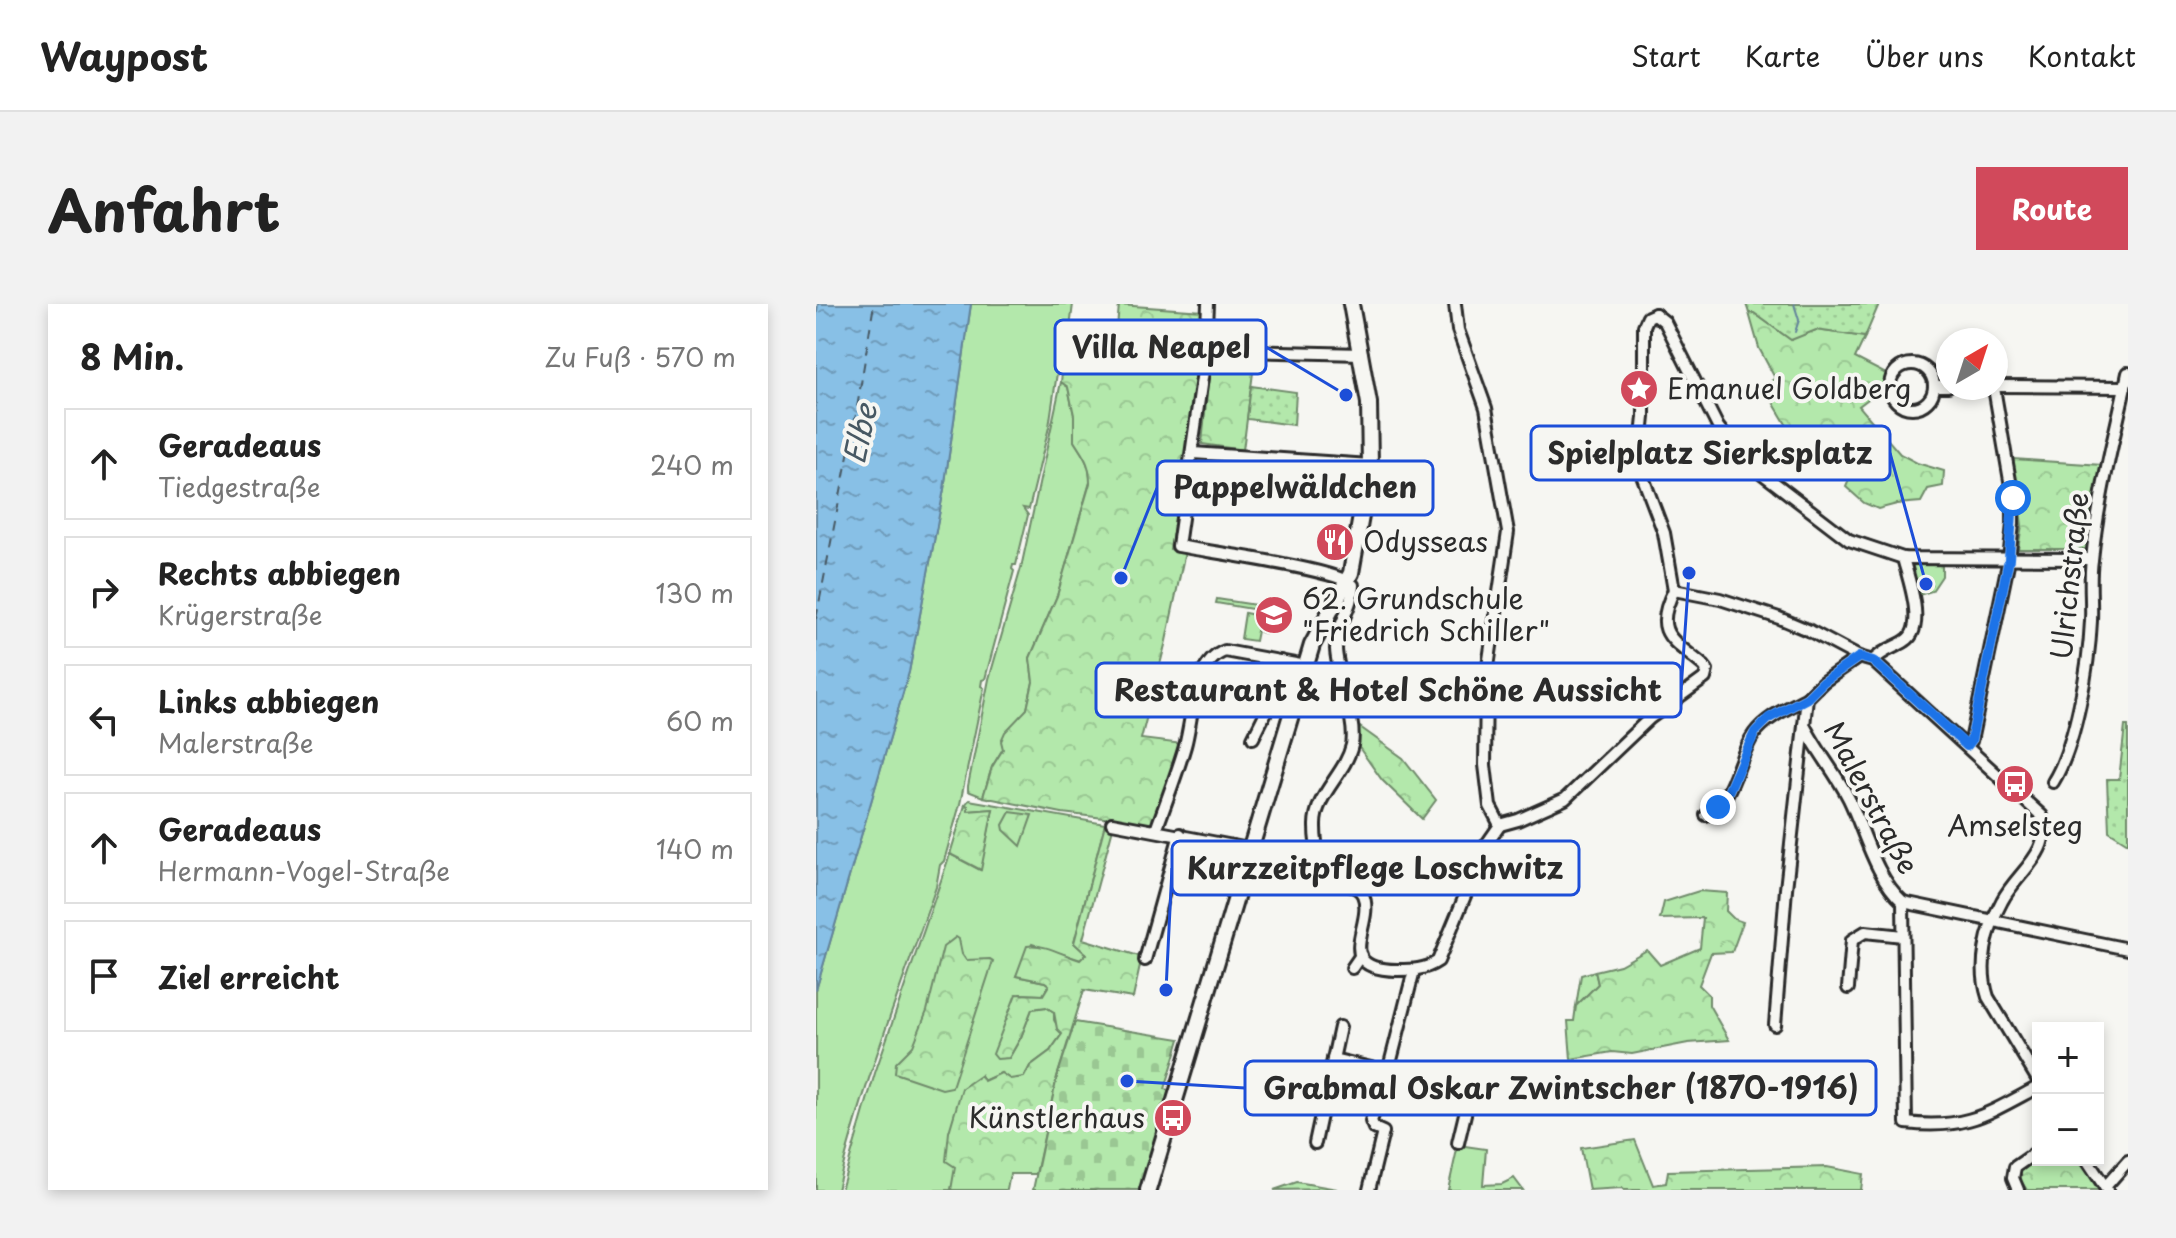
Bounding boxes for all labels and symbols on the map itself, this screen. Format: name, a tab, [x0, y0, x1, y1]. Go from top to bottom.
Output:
callout: Villa Neapel	[1055, 320, 1266, 374]
text: Villa Neapel	[1071, 323, 1251, 368]
north arrow	[1936, 328, 2008, 400]
place label: Emanuel Goldberg	[1667, 366, 1911, 409]
place icon: Emanuel Goldberg	[1618, 368, 1660, 410]
water label: Elbe	[830, 398, 887, 468]
callout: Spielplatz Sierksplatz	[1531, 426, 1890, 480]
text: Spielplatz Sierksplatz	[1547, 429, 1873, 474]
callout: Pappelwäldchen	[1157, 461, 1433, 515]
text: Pappelwäldchen	[1173, 463, 1417, 508]
route start	[1995, 480, 2031, 516]
street label: Ulrichstraße	[2038, 490, 2099, 662]
place label: Odysseas	[1363, 519, 1488, 562]
restaurant icon: Odysseas	[1314, 521, 1356, 563]
place label: 62. Grundschule "Friedrich Schiller"	[1302, 576, 1550, 651]
school or university icon: 62. Grundschule "Friedrich Schiller"	[1253, 594, 1295, 636]
callout: Restaurant & Hotel Schöne Aussicht	[1096, 663, 1681, 717]
text: Restaurant & Hotel Schöne Aussicht	[1114, 666, 1662, 711]
street label: Malerstraße	[1814, 713, 1931, 881]
bus stop icon: Amselsteg	[1994, 763, 2036, 805]
route end	[1700, 789, 1736, 825]
place label: Amselsteg	[1947, 803, 2083, 846]
callout: Kurzzeitpflege Loschwitz	[1172, 841, 1579, 895]
text: Kurzzeitpflege Loschwitz	[1186, 844, 1564, 889]
callout: Grabmal Oskar Zwintscher (1870-1916)	[1245, 1061, 1876, 1115]
text: Grabmal Oskar Zwintscher (1870-1916)	[1263, 1064, 1859, 1109]
place label: Künstlerhaus	[968, 1095, 1145, 1138]
bus stop icon: Künstlerhaus	[1152, 1097, 1194, 1139]

